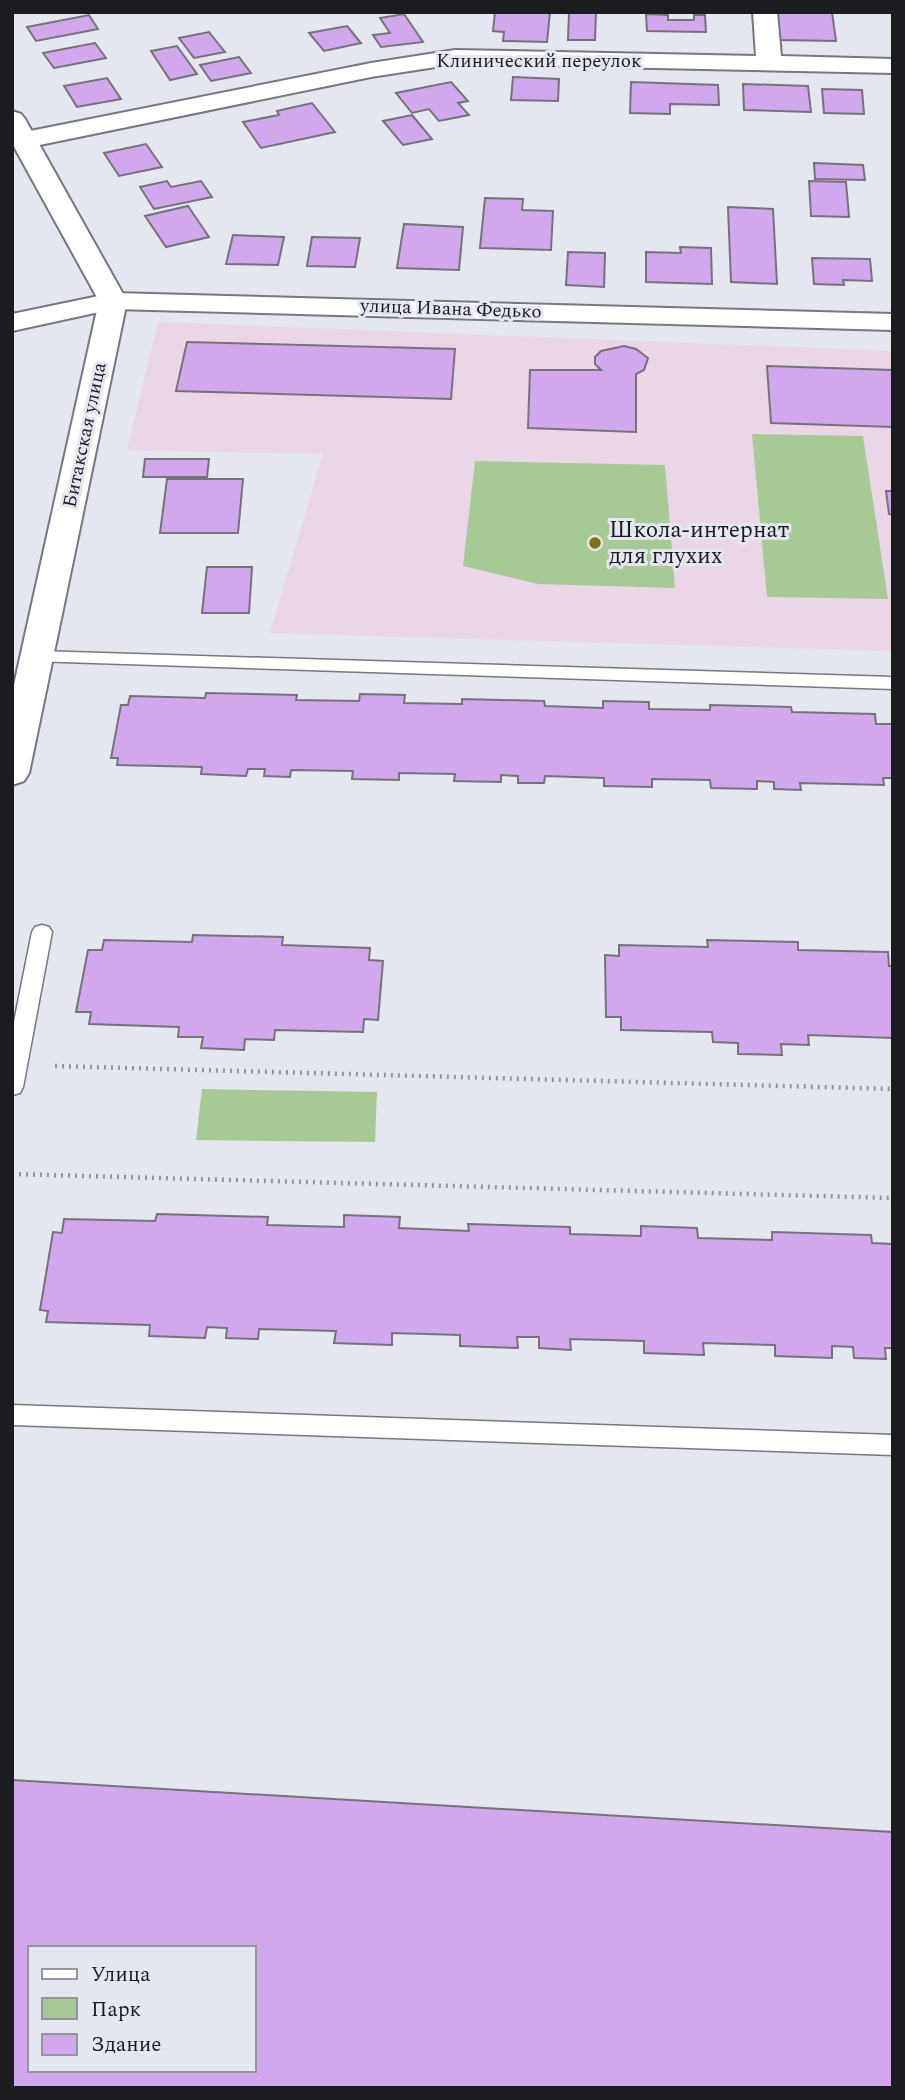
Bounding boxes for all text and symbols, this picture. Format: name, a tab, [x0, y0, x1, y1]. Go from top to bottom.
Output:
street label: Клинический переулок	[436, 47, 642, 76]
street label: улица Ивана Федько	[359, 291, 542, 327]
street label: Битакская улица	[55, 359, 115, 510]
place label: Школа-интернат для глухих	[609, 513, 789, 574]
marker: Школа-интернат для глухих	[587, 535, 603, 551]
legend	[28, 1946, 256, 2072]
text: Улица	[91, 1959, 151, 1991]
text: Парк	[91, 1994, 142, 2026]
text: Здание	[91, 2029, 161, 2061]

